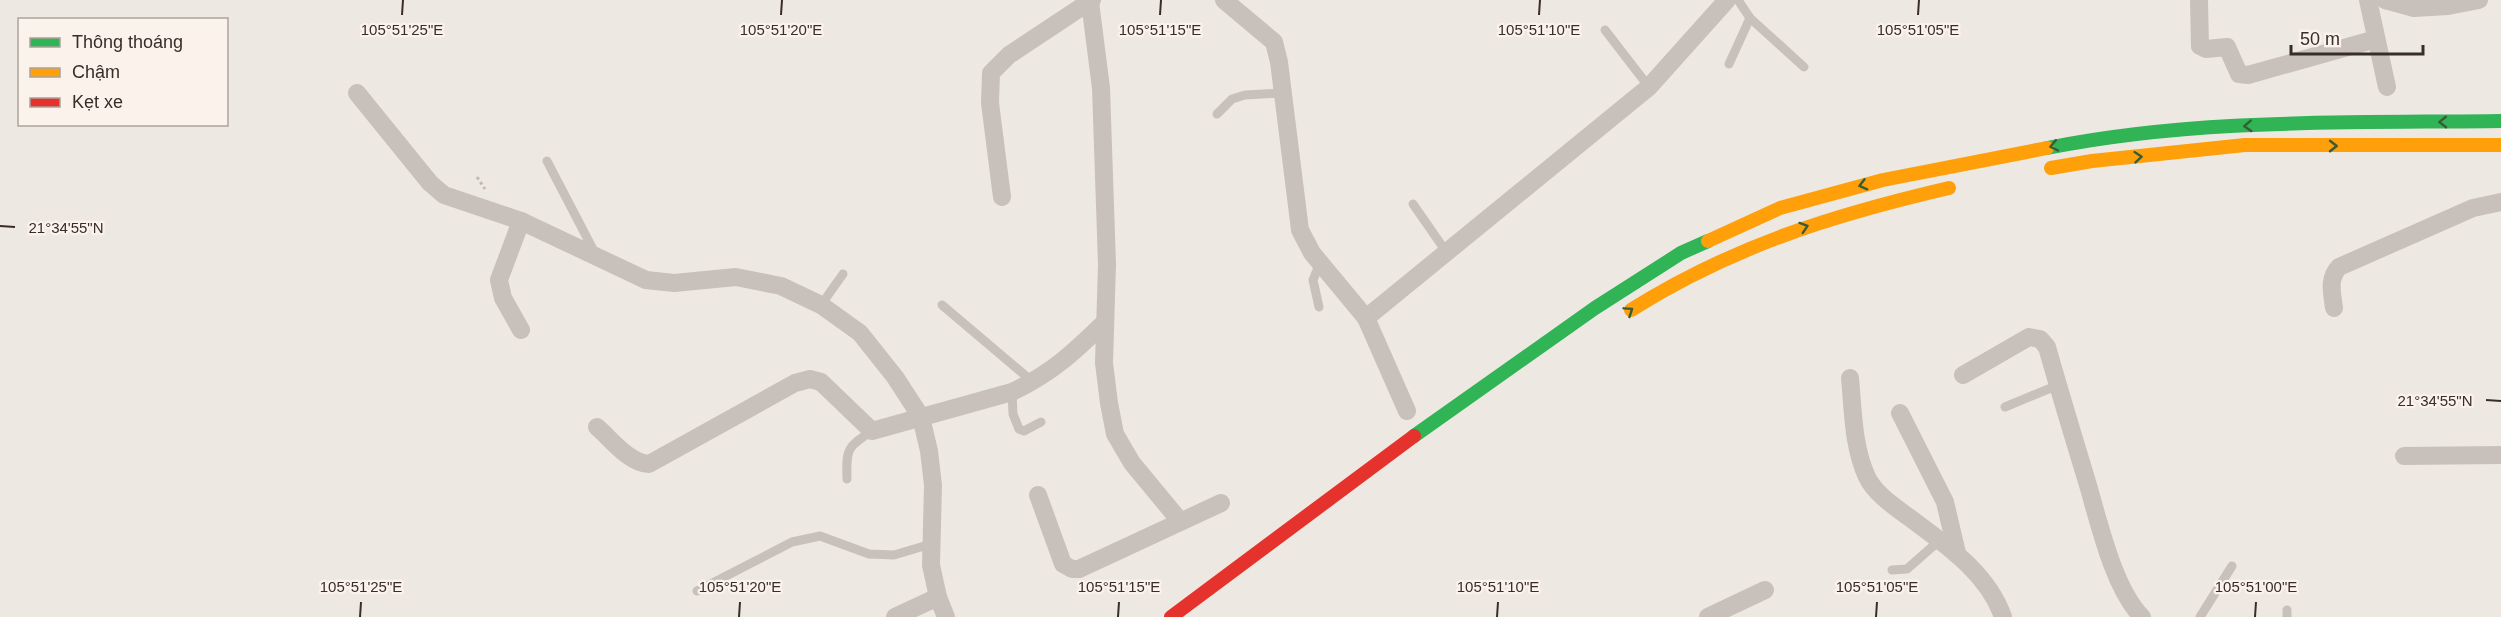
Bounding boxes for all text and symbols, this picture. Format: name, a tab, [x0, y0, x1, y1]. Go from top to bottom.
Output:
legend	[18, 18, 228, 126]
scale bar	[2291, 18, 2423, 56]
text: 105°51'25"E	[361, 21, 443, 38]
text: 105°51'20"E	[740, 21, 822, 38]
text: 105°51'15"E	[1119, 21, 1201, 38]
text: 105°51'10"E	[1498, 21, 1580, 38]
text: 105°51'05"E	[1877, 21, 1959, 38]
text: 50 m	[2300, 29, 2340, 49]
text: Thông thoáng	[72, 32, 183, 52]
text: Chậm	[72, 62, 120, 82]
text: Kẹt xe	[72, 92, 123, 112]
one-way arrow	[2438, 116, 2447, 129]
one-way arrow	[2243, 119, 2252, 132]
one-way arrow	[2049, 139, 2059, 152]
one-way arrow	[2328, 140, 2337, 152]
one-way arrow	[2134, 151, 2143, 164]
one-way arrow	[1858, 178, 1868, 191]
text: 21°34'55"N	[28, 219, 104, 236]
one-way arrow	[1798, 222, 1809, 234]
one-way arrow	[1622, 307, 1633, 318]
text: 21°34'55"N	[2397, 392, 2473, 409]
text: 105°51'25"E	[320, 578, 402, 595]
text: 105°51'20"E	[699, 578, 781, 595]
text: 105°51'15"E	[1078, 578, 1160, 595]
text: 105°51'10"E	[1457, 578, 1539, 595]
text: 105°51'05"E	[1836, 578, 1918, 595]
text: 105°51'00"E	[2215, 578, 2297, 595]

